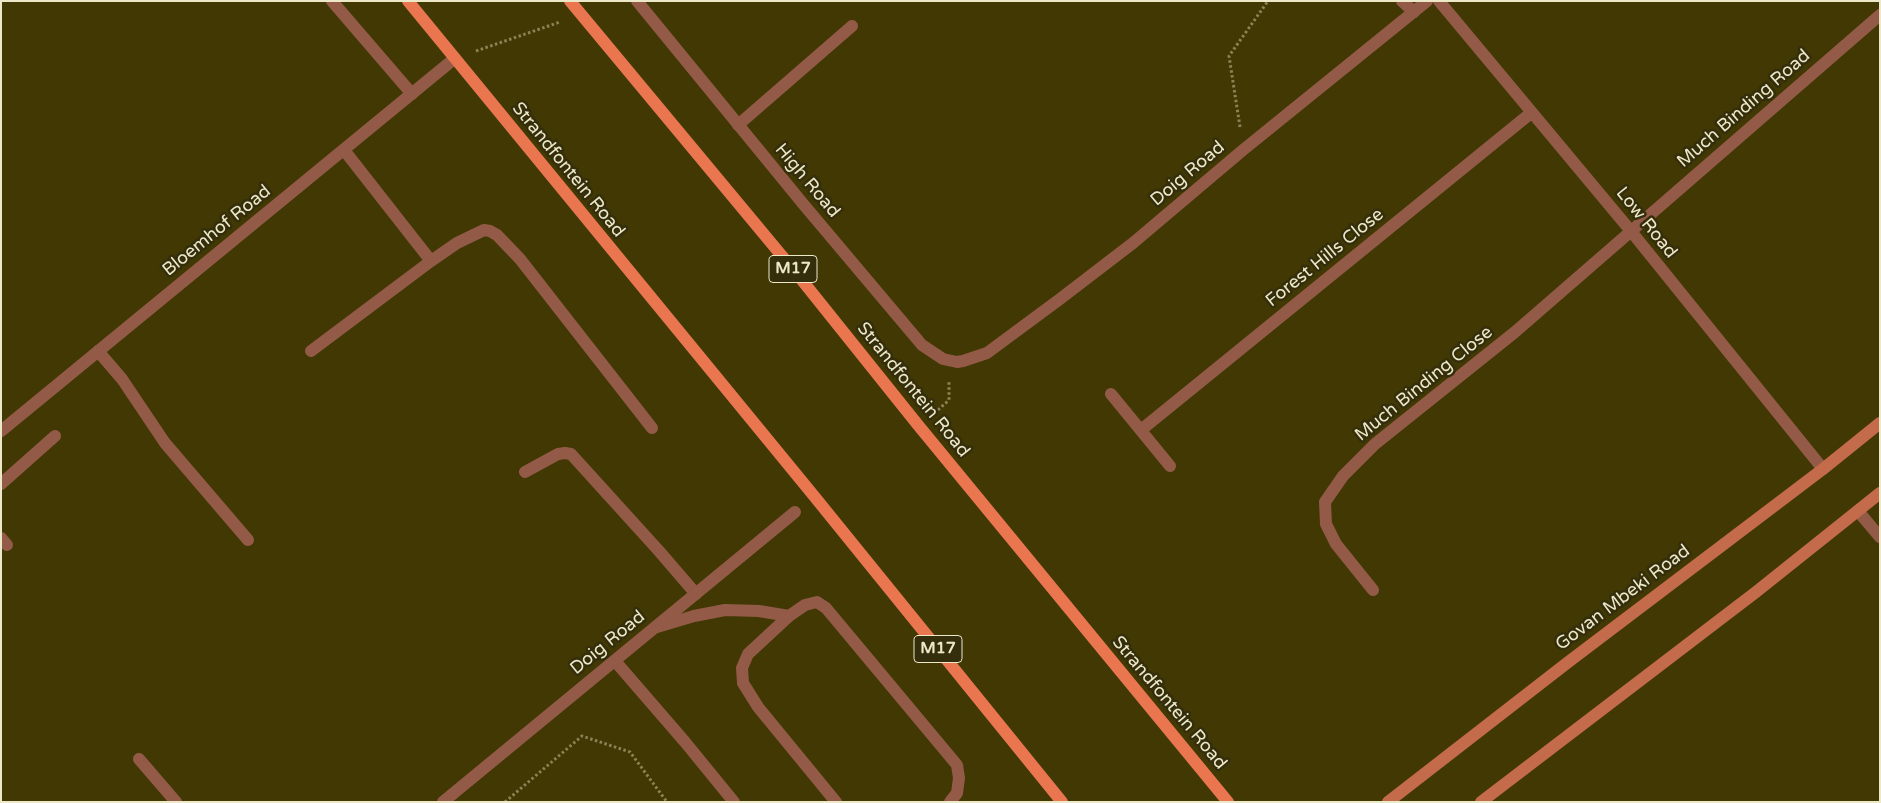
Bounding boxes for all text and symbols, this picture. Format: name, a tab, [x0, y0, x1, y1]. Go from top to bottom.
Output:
street label: Much Binding Road	[1673, 45, 1815, 173]
street label: Strandfontein Road	[507, 98, 629, 242]
street label: Doig Road	[1147, 137, 1229, 211]
street label: High Road	[770, 140, 844, 222]
street label: Bloemhof Road	[158, 181, 276, 281]
street label: Low Road	[1611, 183, 1681, 263]
street label: Forest Hills Close	[1262, 204, 1388, 312]
road number: M17	[769, 255, 817, 282]
street label: Strandfontein Road	[852, 318, 974, 462]
street label: Much Binding Close	[1351, 322, 1497, 446]
street label: Govan Mbeki Road	[1552, 540, 1694, 656]
street label: Doig Road	[566, 606, 650, 680]
street label: Strandfontein Road	[1107, 632, 1231, 774]
road number: M17	[914, 636, 962, 662]

